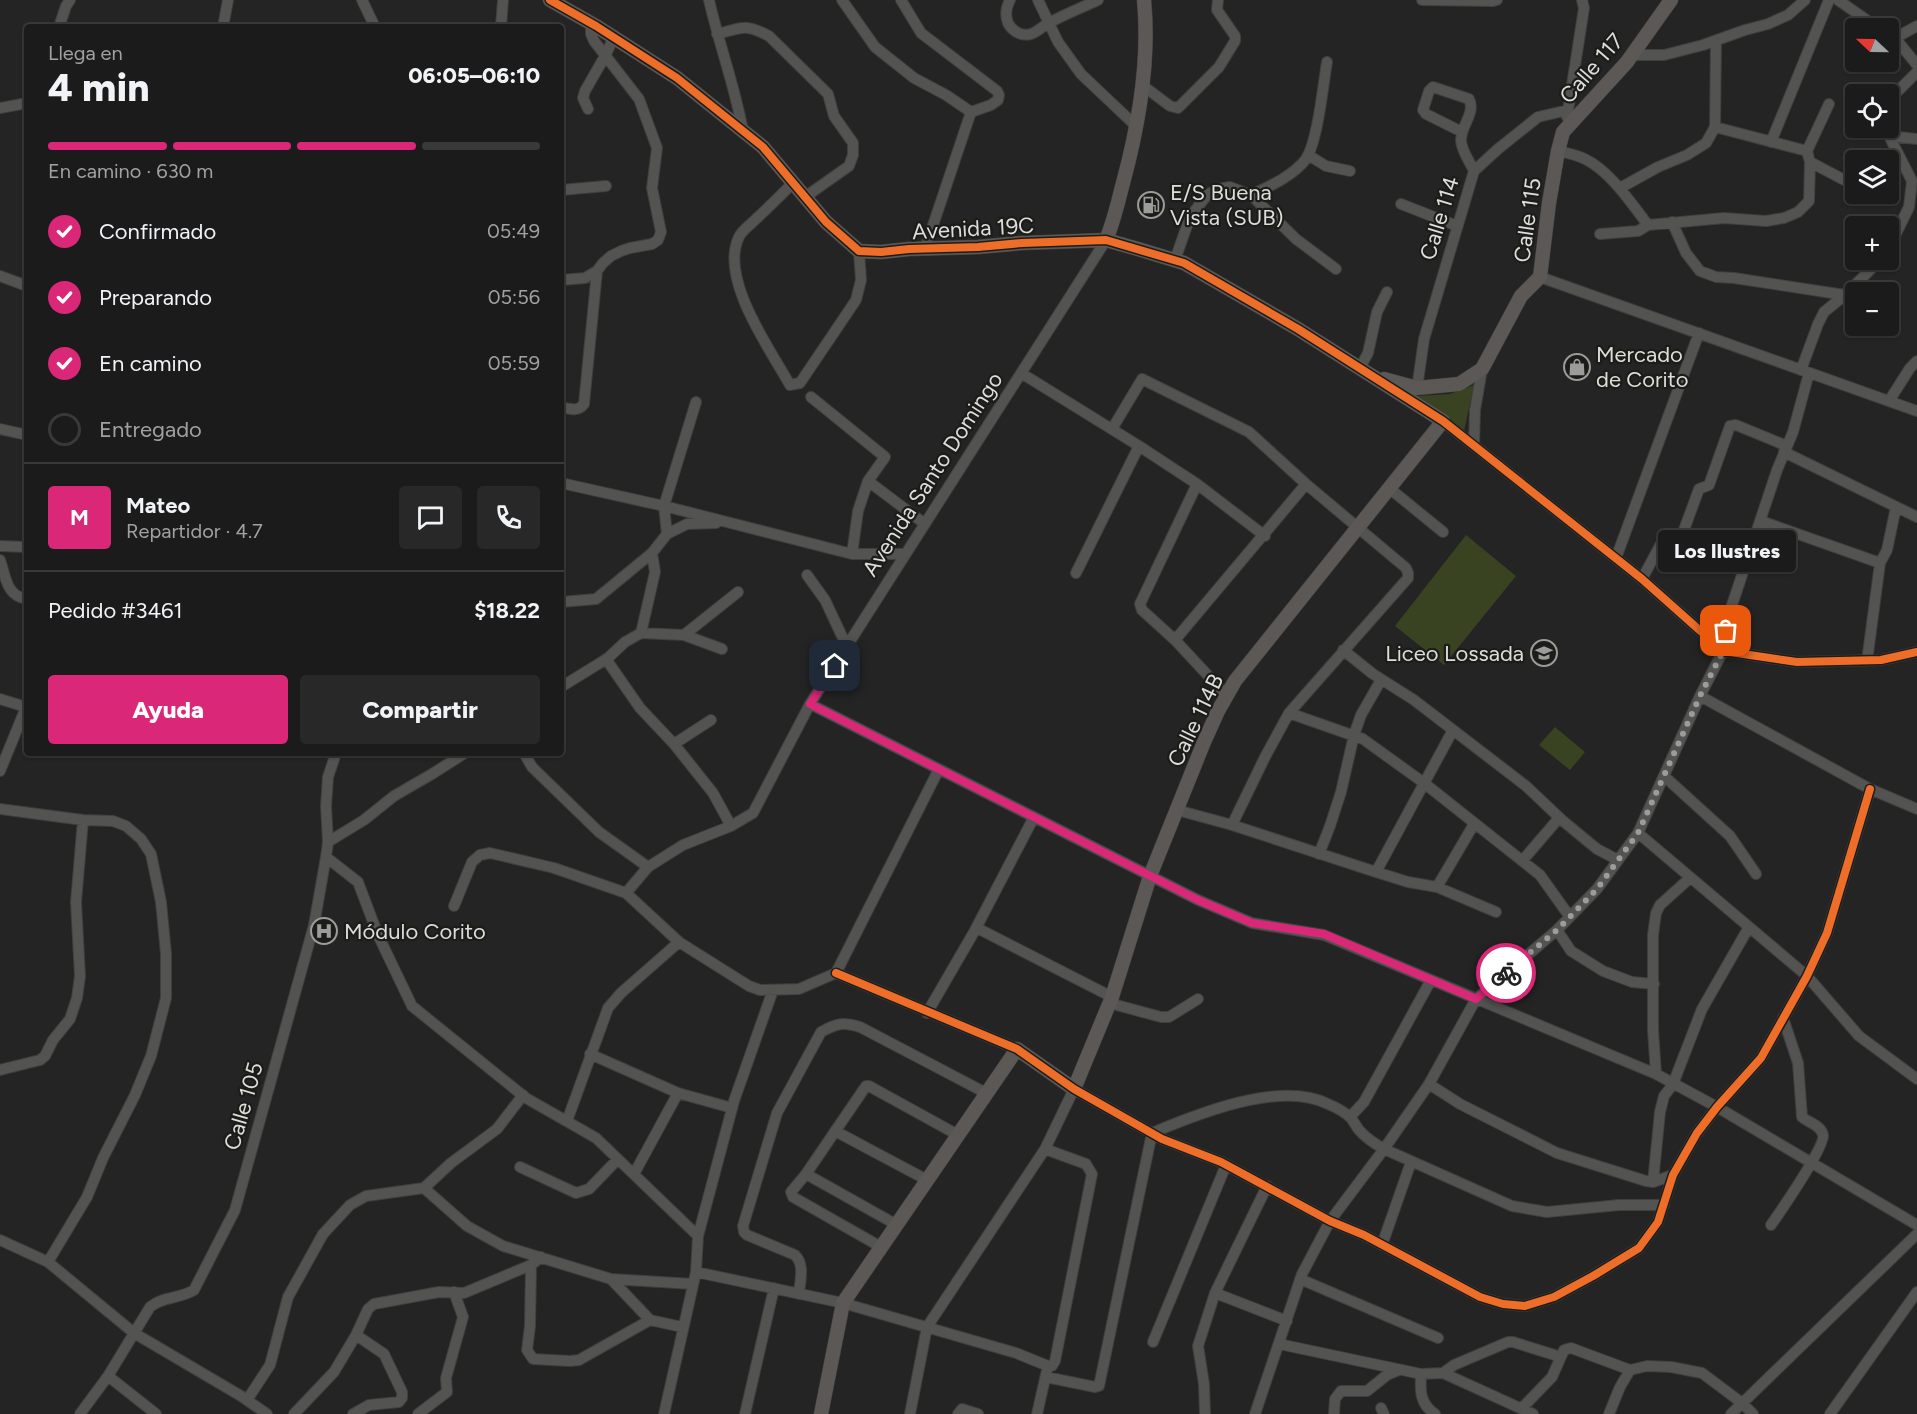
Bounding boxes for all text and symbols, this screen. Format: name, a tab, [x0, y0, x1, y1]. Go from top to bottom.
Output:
north arrow	[1845, 18, 1899, 72]
map controls	[1845, 18, 1899, 336]
street label: Calle 117	[1554, 28, 1629, 109]
text: Llega en	[48, 41, 123, 65]
text: 06:05–06:10	[408, 62, 540, 89]
text: 4 min	[48, 64, 150, 111]
button: locate	[1845, 84, 1899, 138]
button: layers	[1845, 150, 1899, 204]
text: En camino · 630 m	[48, 159, 213, 183]
street label: Calle 114	[1414, 173, 1465, 263]
street label: Calle 115	[1508, 176, 1547, 264]
place label: E/S Buena Vista (SUB)	[1170, 179, 1284, 231]
fuel station icon: E/S Buena Vista (SUB)	[1136, 190, 1166, 220]
street label: Avenida 19C	[911, 212, 1035, 245]
icon: check	[48, 215, 81, 248]
button: +	[1845, 216, 1899, 270]
text: Confirmado	[99, 218, 216, 245]
text: 05:49	[487, 219, 540, 243]
icon: check	[48, 281, 81, 314]
button: −	[1845, 282, 1899, 336]
text: Preparando	[99, 284, 212, 311]
text: 05:56	[488, 285, 540, 309]
place label: Mercado de Corito	[1596, 341, 1689, 393]
icon: check	[48, 347, 81, 380]
text: En camino	[99, 350, 202, 377]
text: 05:59	[488, 351, 540, 375]
shop icon: Mercado de Corito	[1562, 352, 1592, 382]
street label: Avenida Santo Domingo	[856, 367, 1009, 581]
text: Entregado	[99, 416, 202, 443]
button: chat	[399, 486, 462, 549]
button: phone	[477, 486, 540, 549]
text: Mateo	[126, 492, 190, 519]
text: M	[70, 504, 89, 531]
text: Repartidor · 4.7	[126, 519, 263, 543]
callout: Los Ilustres	[1657, 529, 1795, 571]
text: Los Ilustres	[1674, 539, 1780, 563]
text: Pedido #3461	[48, 597, 183, 624]
text: $18.22	[474, 597, 540, 624]
pin	[1700, 605, 1751, 656]
icon: bag	[1709, 614, 1742, 647]
school or university icon: Liceo Lossada	[1529, 638, 1559, 668]
pin	[809, 640, 860, 691]
place label: Liceo Lossada	[1385, 640, 1524, 667]
icon: home	[818, 649, 851, 682]
street label: Calle 114B	[1162, 670, 1229, 771]
button: Ayuda	[48, 675, 288, 744]
button: Compartir	[300, 675, 540, 744]
hospital icon: Módulo Corito	[309, 916, 339, 946]
place label: Módulo Corito	[344, 918, 486, 945]
courier	[1476, 943, 1536, 1003]
icon: bike	[1490, 957, 1523, 990]
street label: Calle 105	[218, 1059, 269, 1153]

